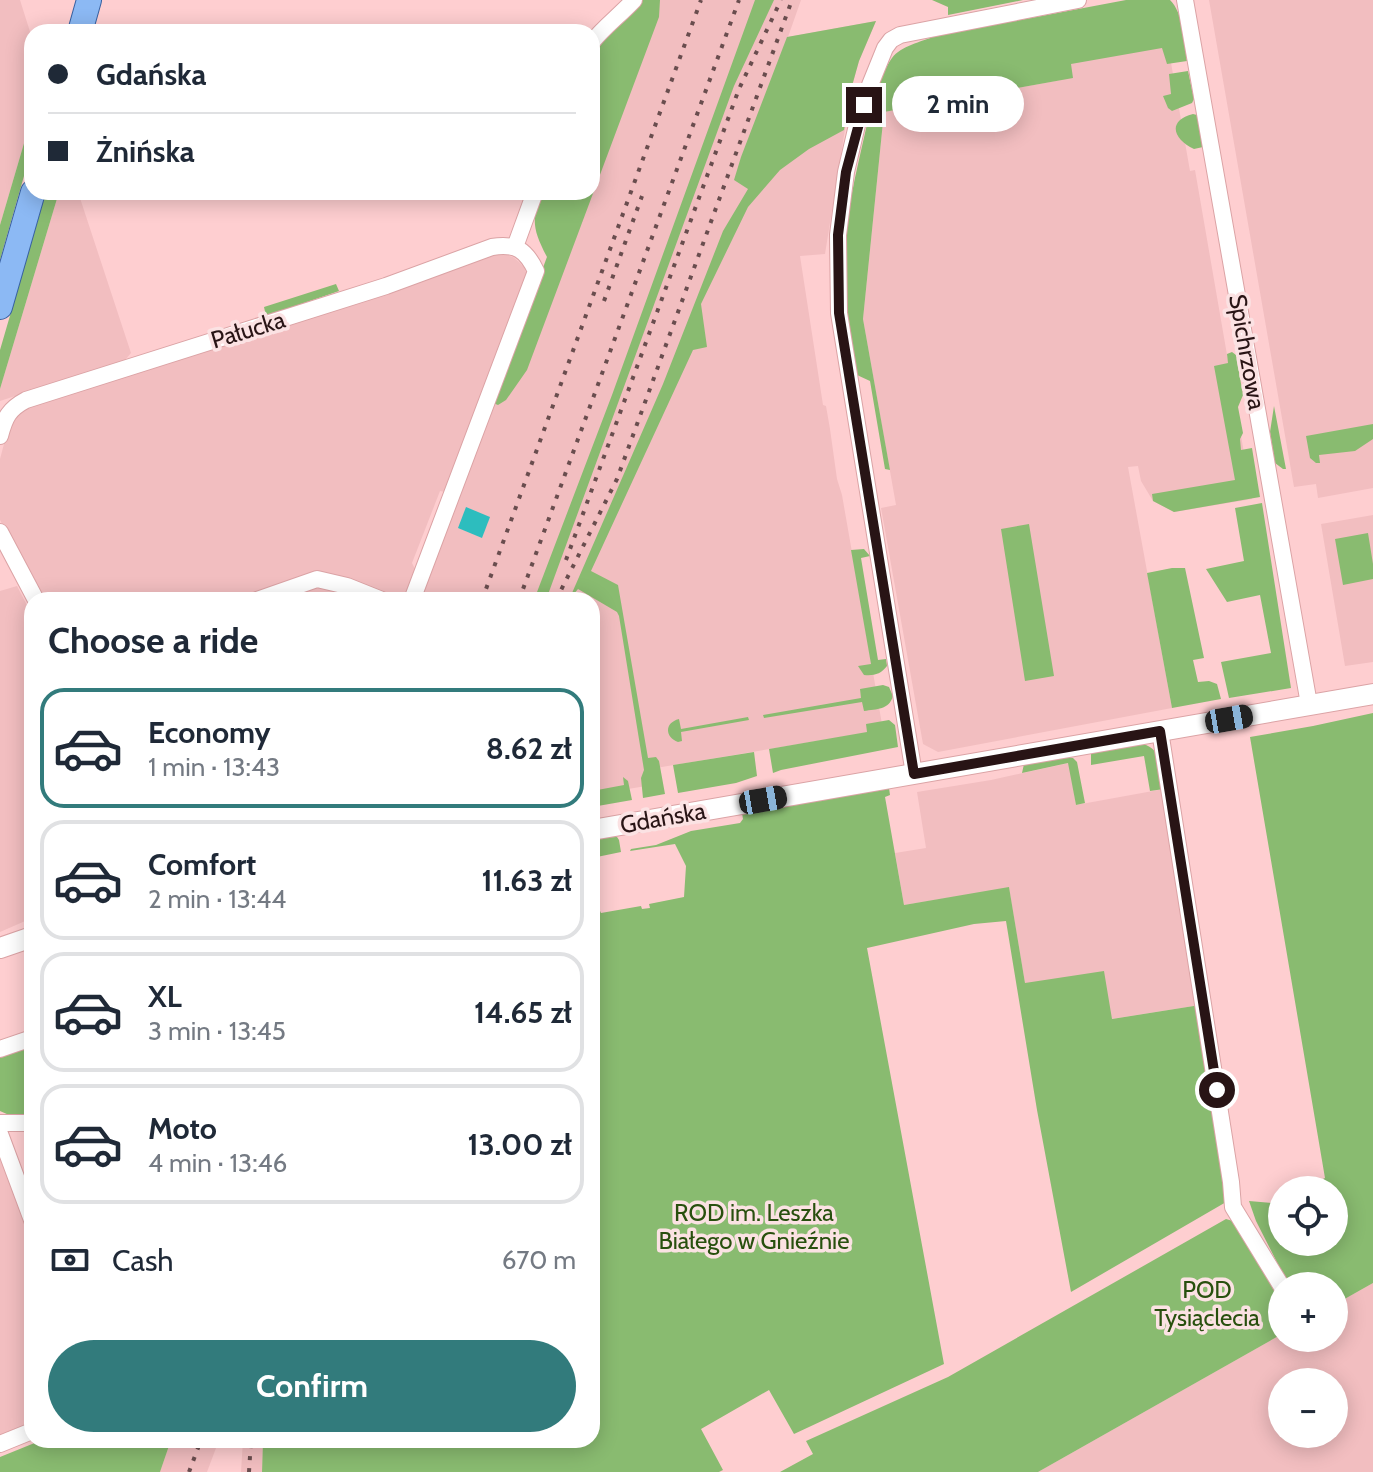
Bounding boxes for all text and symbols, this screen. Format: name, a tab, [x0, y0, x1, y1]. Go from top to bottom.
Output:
text: Gdańska	[96, 56, 206, 93]
callout: 2 min	[892, 77, 1024, 133]
route end	[846, 87, 882, 123]
text: 2 min	[927, 88, 989, 120]
text: Żnińska	[96, 133, 195, 170]
street label: Spichrzowa	[1223, 292, 1272, 412]
street label: Pałucka	[207, 304, 289, 355]
text: Choose a ride	[48, 618, 258, 662]
car	[1203, 703, 1255, 735]
icon: car	[52, 712, 124, 784]
text: Economy	[148, 714, 271, 751]
text: 8.62 zł	[486, 730, 572, 767]
text: 1 min · 13:43	[148, 751, 280, 783]
car	[737, 784, 789, 816]
street label: Gdańska	[618, 796, 708, 839]
icon: car	[52, 844, 124, 916]
text: Comfort	[148, 846, 256, 883]
text: 11.63 zł	[482, 862, 572, 899]
text: 2 min · 13:44	[148, 883, 286, 915]
icon: car	[52, 976, 124, 1048]
text: XL	[148, 978, 182, 1015]
text: 14.65 zł	[474, 994, 572, 1031]
text: 3 min · 13:45	[148, 1015, 286, 1047]
route start	[1199, 1072, 1235, 1108]
icon: car	[52, 1108, 124, 1180]
text: Moto	[148, 1110, 217, 1147]
text: 13.00 zł	[467, 1126, 572, 1163]
text: 4 min · 13:46	[148, 1147, 287, 1179]
map controls	[1268, 1176, 1348, 1448]
button: locate	[1268, 1176, 1348, 1256]
park label: ROD im. Leszka Białego w Gnieźnie	[659, 1198, 849, 1255]
icon: cash	[48, 1238, 92, 1282]
text: Cash	[112, 1242, 174, 1279]
text: 670 m	[502, 1244, 576, 1276]
button: +	[1268, 1272, 1348, 1352]
park label: POD Tysiąclecia	[1154, 1275, 1260, 1332]
button: Confirm	[48, 1340, 576, 1432]
button: −	[1268, 1368, 1348, 1448]

